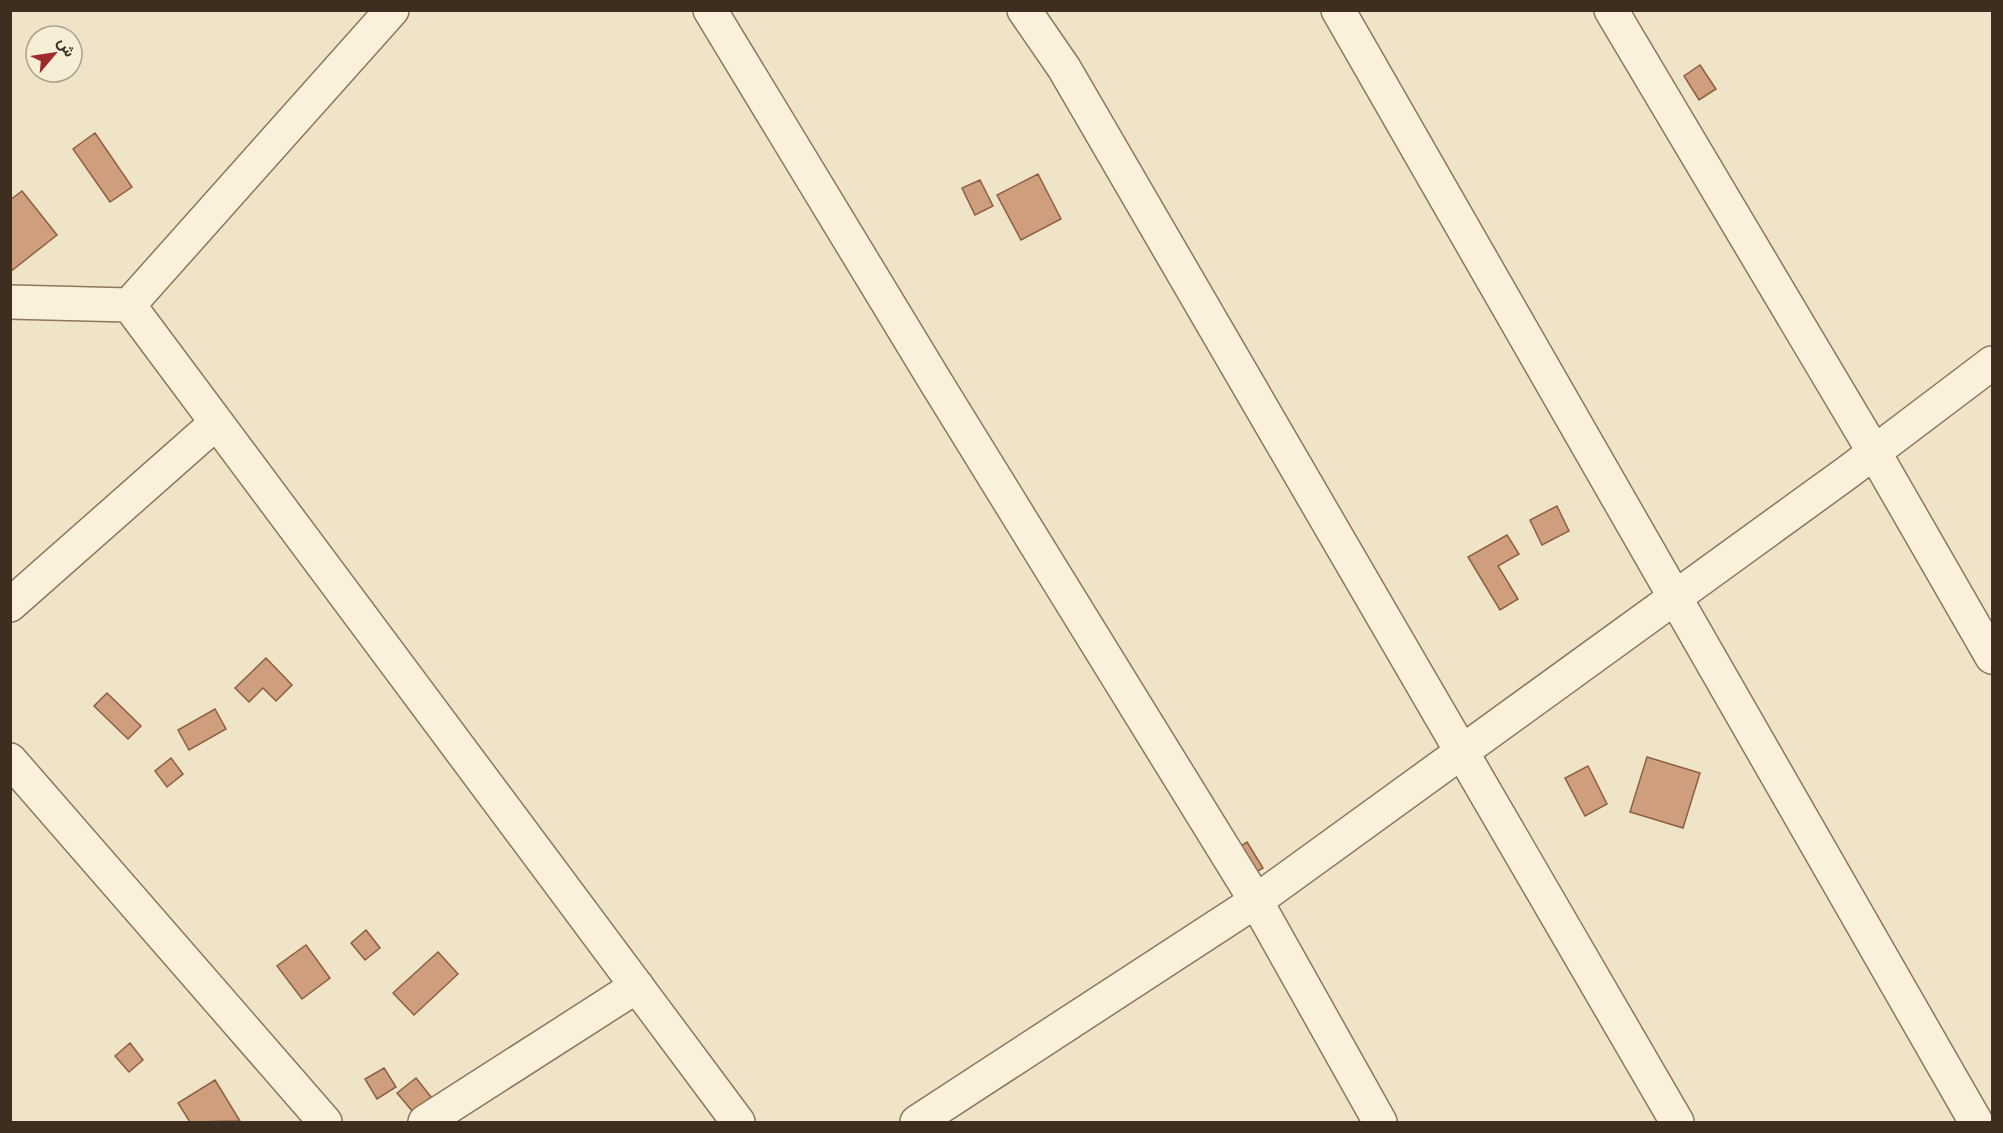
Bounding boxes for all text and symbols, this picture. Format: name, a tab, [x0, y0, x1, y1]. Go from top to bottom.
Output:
north arrow	[24, 24, 84, 84]
text: ش	[54, 34, 80, 60]

